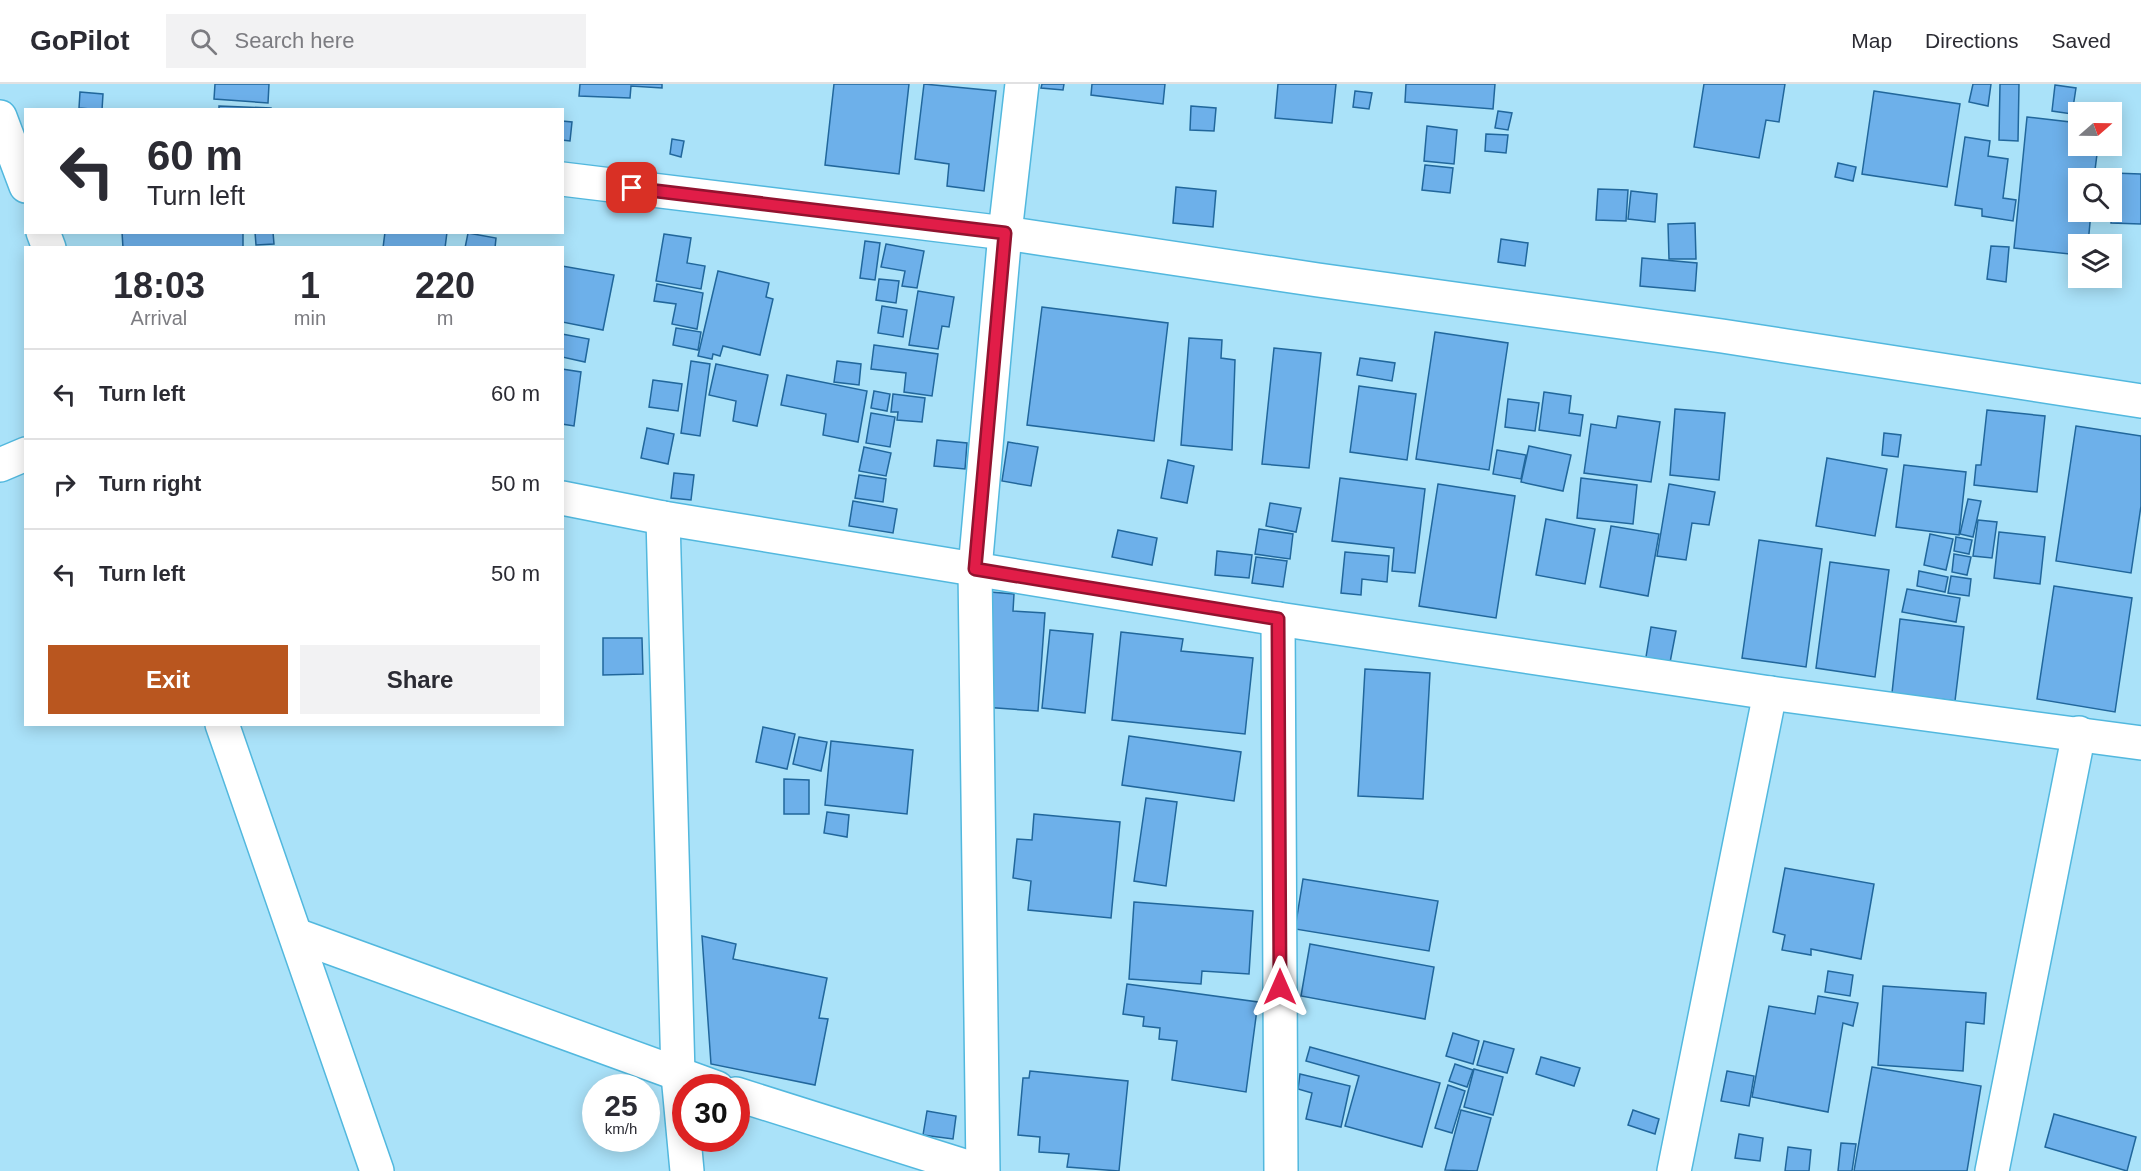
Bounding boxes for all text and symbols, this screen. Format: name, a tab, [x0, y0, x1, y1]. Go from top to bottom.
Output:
search box	[166, 14, 586, 68]
text: GoPilot	[30, 25, 130, 56]
icon: search	[187, 25, 220, 58]
text: Search here	[235, 28, 354, 53]
text: Map	[1851, 29, 1892, 52]
text: Directions	[1925, 29, 2018, 52]
text: Saved	[2051, 29, 2111, 52]
north arrow	[2068, 102, 2122, 156]
map controls	[2068, 102, 2122, 288]
icon: left	[48, 132, 126, 210]
text: 60 m	[147, 132, 243, 179]
pin	[606, 162, 657, 213]
button: search	[2068, 168, 2122, 222]
icon: arrive	[615, 171, 648, 204]
text: Turn left	[147, 181, 245, 211]
button: layers	[2068, 234, 2122, 288]
text: 18:03	[113, 265, 205, 306]
text: 1	[300, 265, 320, 306]
text: 220	[415, 265, 475, 306]
text: Arrival	[131, 307, 187, 329]
text: min	[294, 307, 326, 329]
text: m	[437, 307, 453, 329]
icon: left	[48, 378, 81, 411]
text: Turn left	[99, 381, 185, 406]
text: 60 m	[491, 381, 540, 406]
icon: right	[48, 468, 81, 501]
text: Turn right	[99, 471, 201, 496]
text: 50 m	[491, 471, 540, 496]
icon: left	[48, 558, 81, 591]
text: Turn left	[99, 561, 185, 586]
text: 50 m	[491, 561, 540, 586]
button: Exit	[48, 645, 288, 714]
button: Share	[300, 645, 540, 714]
position arrow	[1248, 955, 1312, 1019]
speed limit sign: 30	[672, 1074, 750, 1152]
text: 25	[604, 1089, 638, 1122]
text: km/h	[605, 1120, 637, 1137]

